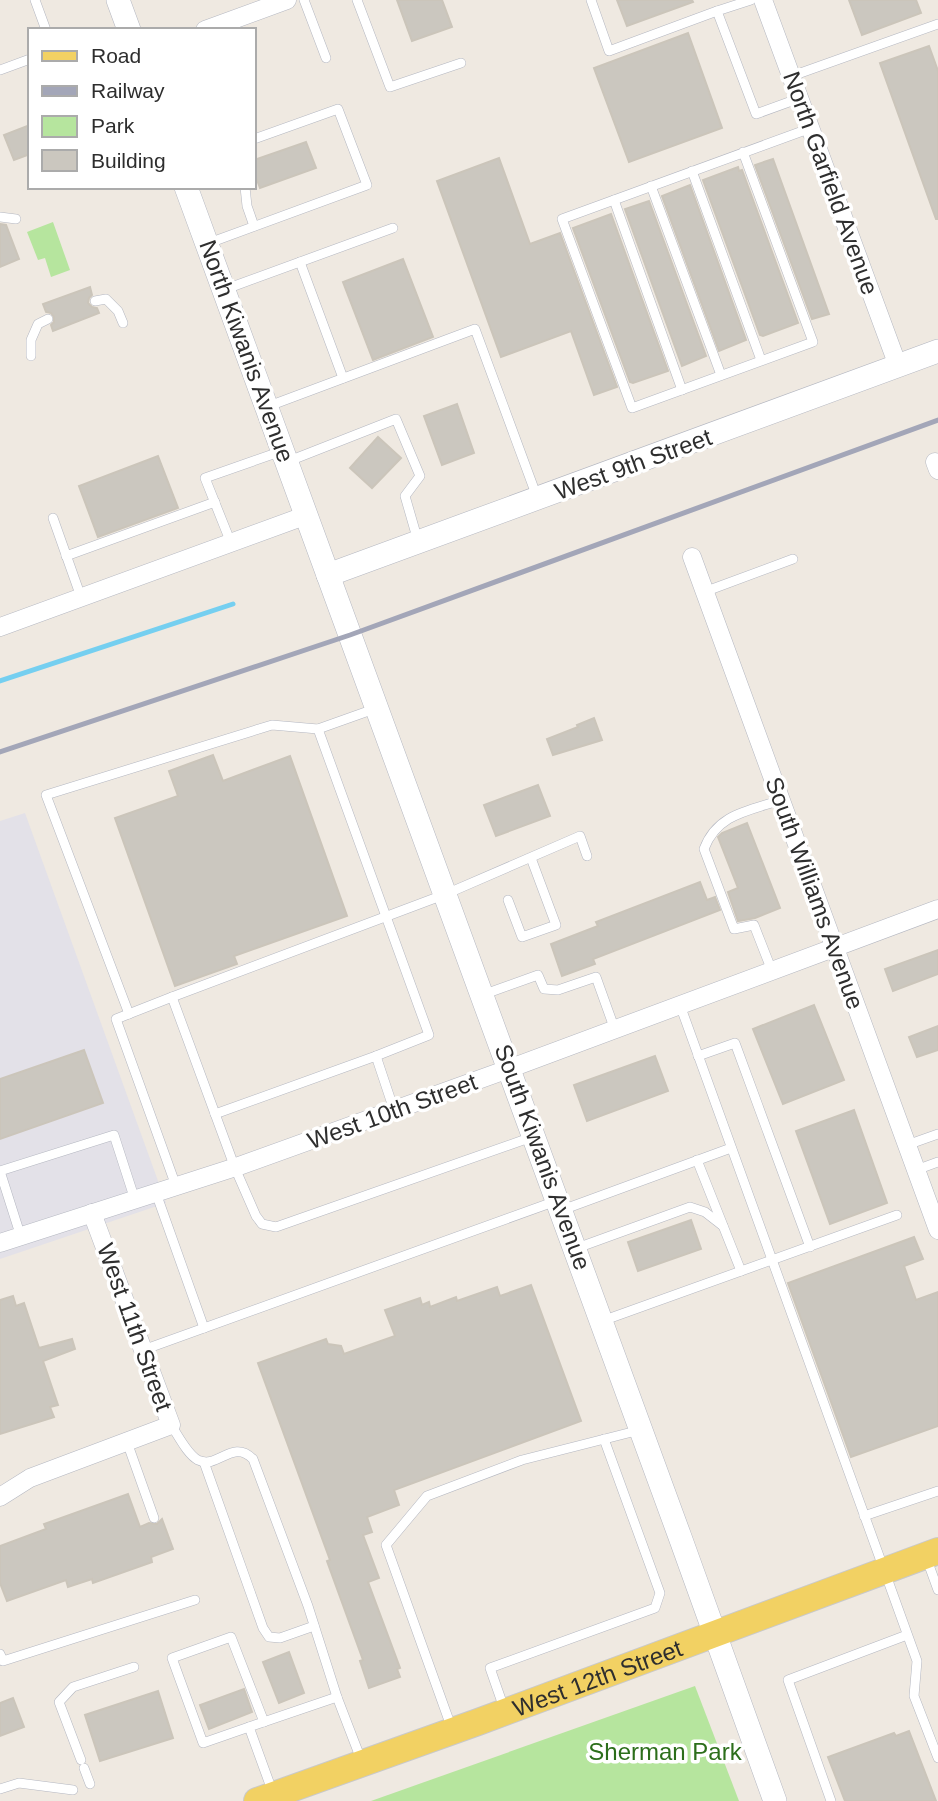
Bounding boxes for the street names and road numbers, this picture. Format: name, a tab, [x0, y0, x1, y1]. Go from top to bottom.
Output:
street label: North Garfield Avenue	[778, 68, 884, 298]
street label: North Kiwanis Avenue	[194, 236, 300, 466]
street label: West 9th Street	[551, 423, 715, 505]
street label: South Williams Avenue	[760, 773, 870, 1013]
street label: South Kiwanis Avenue	[490, 1040, 596, 1274]
street label: West 10th Street	[304, 1068, 481, 1154]
street label: West 11th Street	[92, 1239, 178, 1415]
street label: West 12th Street	[509, 1634, 686, 1721]

